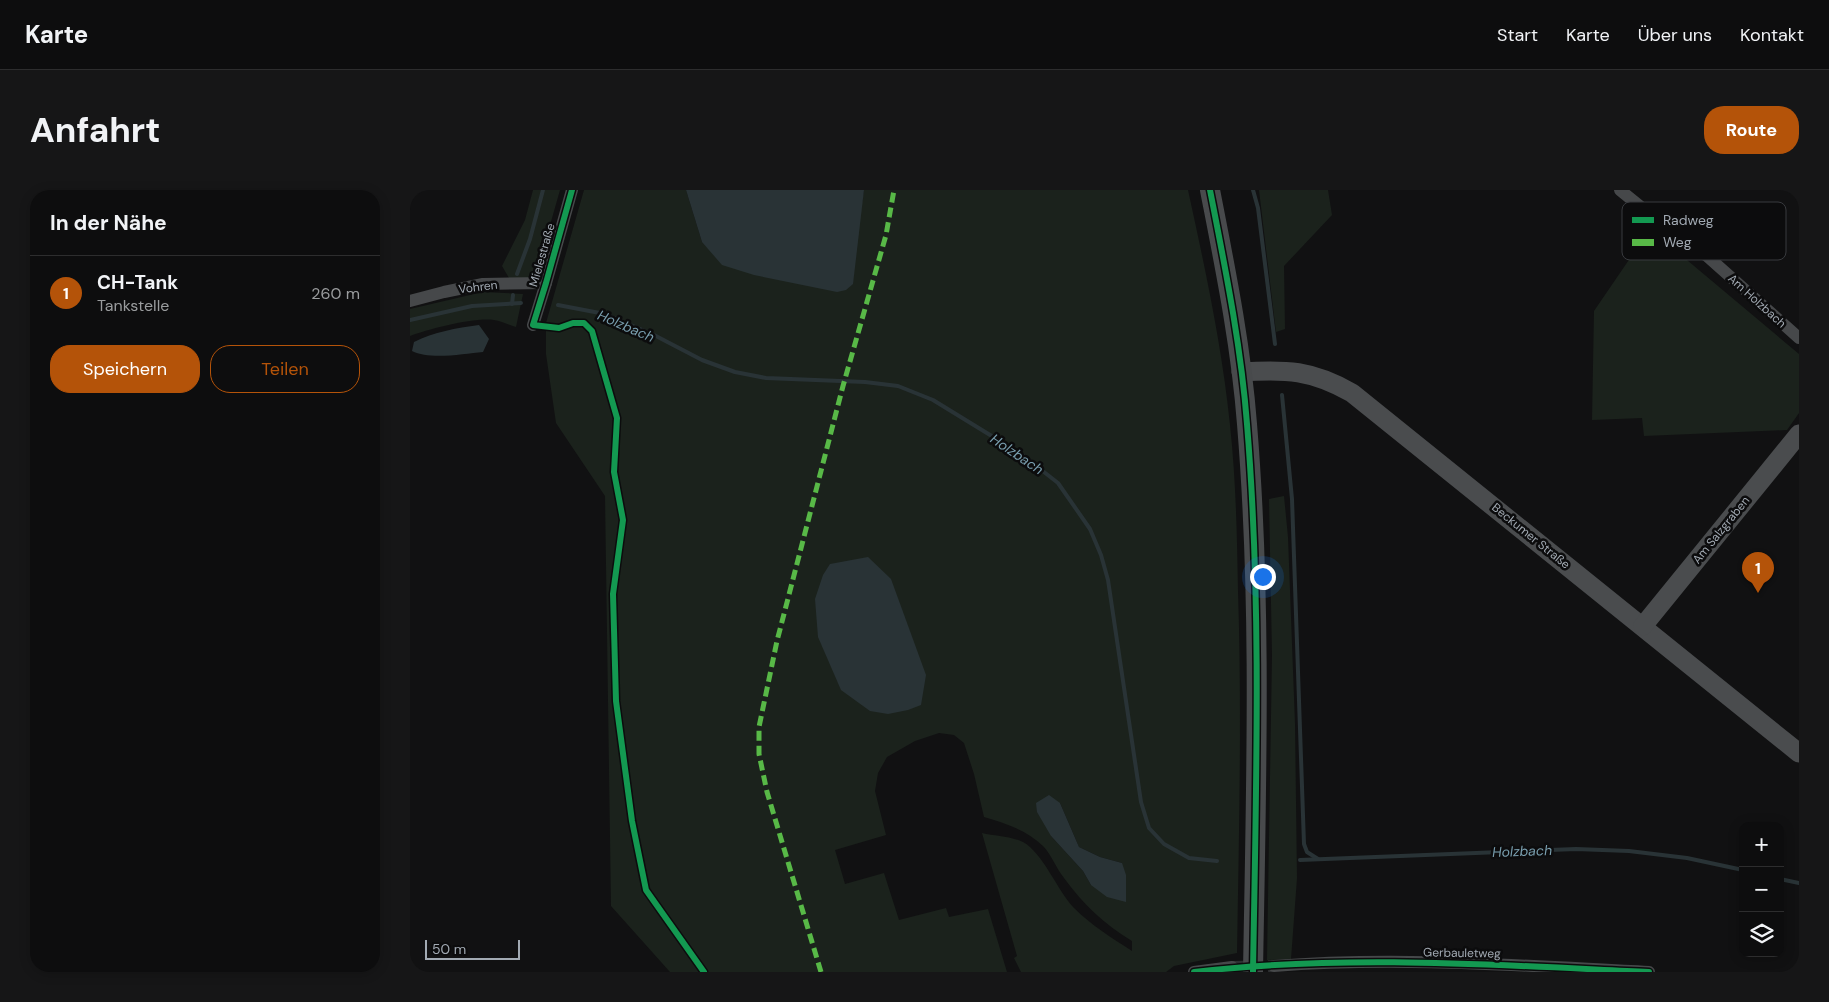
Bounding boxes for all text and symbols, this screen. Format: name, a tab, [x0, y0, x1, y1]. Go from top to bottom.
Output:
text: Karte	[25, 19, 88, 50]
text: Start	[1497, 23, 1538, 47]
text: Karte	[1566, 23, 1610, 47]
text: Über uns	[1638, 23, 1712, 47]
text: Kontakt	[1740, 23, 1804, 47]
button: Route	[1704, 106, 1799, 154]
text: Anfahrt	[30, 107, 160, 153]
legend	[1622, 202, 1786, 260]
text: In der Nähe	[50, 209, 167, 237]
text: Radweg	[1663, 211, 1714, 229]
street label: Mielestraße	[525, 221, 559, 289]
text: Weg	[1663, 233, 1692, 251]
text: CH-Tank	[97, 270, 178, 295]
street label: Am Holzbach	[1724, 271, 1790, 331]
street label: Vohren	[458, 277, 499, 297]
text: 1	[63, 283, 69, 304]
text: 260 m	[311, 283, 360, 304]
text: Tankstelle	[97, 295, 169, 316]
water label: Holzbach	[595, 306, 657, 346]
button: Speichern	[50, 345, 200, 393]
button: Teilen	[210, 345, 360, 393]
water label: Holzbach	[987, 430, 1047, 478]
street label: Am Salzgraben	[1689, 493, 1753, 567]
street label: Beckumer Straße	[1489, 500, 1574, 573]
pin: 1	[1742, 552, 1774, 593]
your location	[1250, 564, 1276, 590]
map controls	[1739, 822, 1784, 957]
button: +	[1739, 822, 1784, 867]
water label: Holzbach	[1492, 841, 1552, 861]
button: −	[1739, 867, 1784, 912]
button: layers	[1739, 912, 1784, 957]
scale bar	[425, 937, 520, 960]
text: 50 m	[432, 940, 466, 958]
street label: Gerbauletweg	[1423, 944, 1501, 962]

